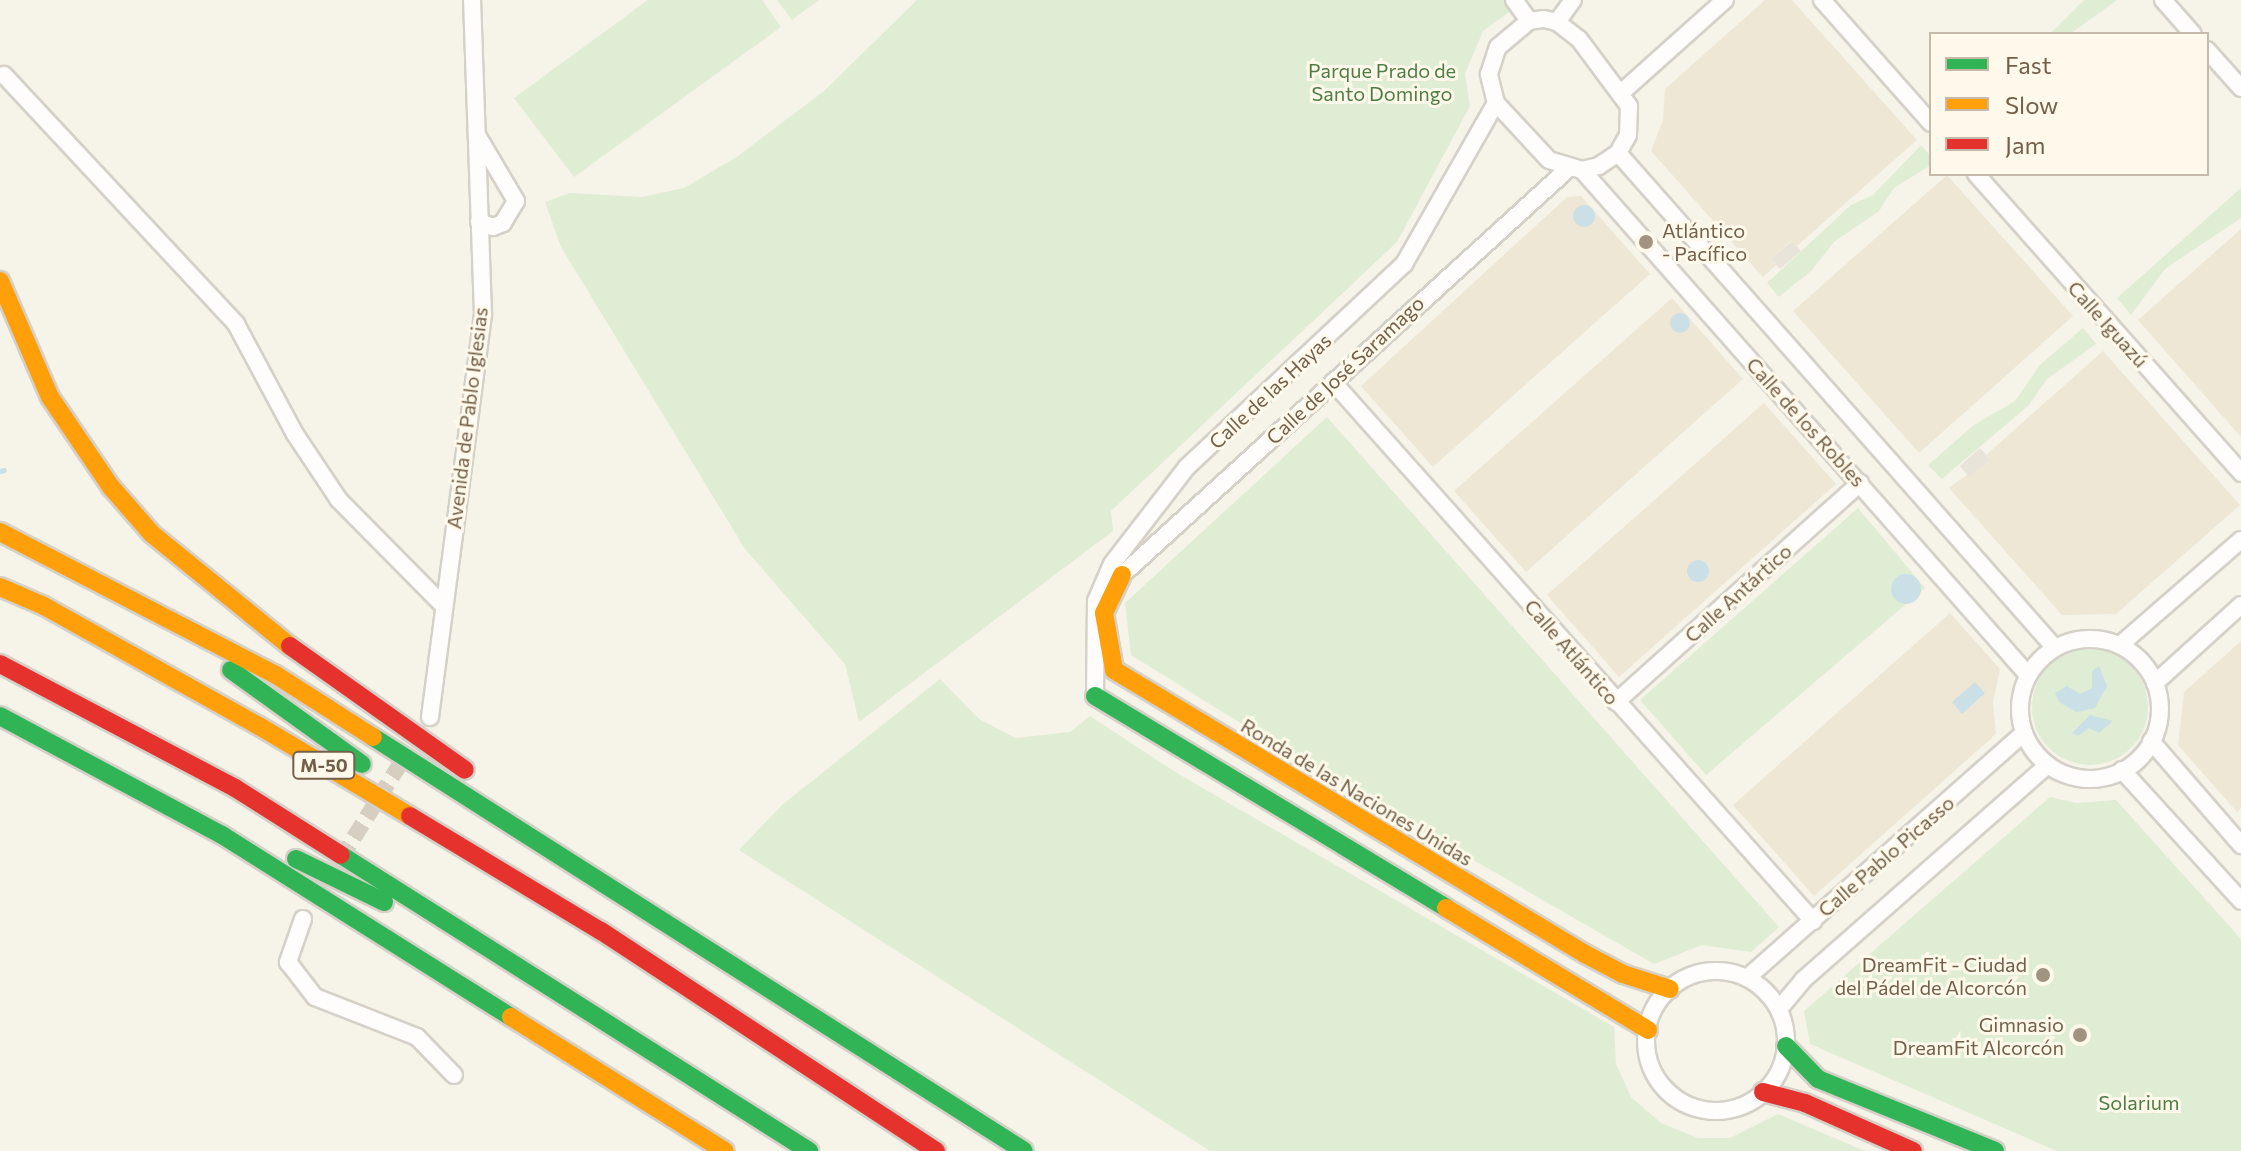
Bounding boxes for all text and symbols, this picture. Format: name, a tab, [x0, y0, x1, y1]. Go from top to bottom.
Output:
legend	[1929, 32, 2209, 176]
text: Fast	[2005, 50, 2052, 79]
park label: Parque Prado de Santo Domingo	[1308, 58, 1456, 105]
text: Slow	[2005, 90, 2058, 119]
text: Jam	[2005, 130, 2045, 159]
place label: Atlántico - Pacífico	[1662, 218, 1747, 265]
marker: Atlántico - Pacífico	[1637, 233, 1655, 251]
street label: Calle Iguazú	[2063, 276, 2153, 372]
street label: Calle de José Saramago	[1261, 291, 1429, 449]
street label: Avenida de Pablo Iglesias	[441, 306, 493, 530]
street label: Calle de las Hayas	[1204, 328, 1336, 454]
street label: Calle de los Robles	[1742, 352, 1870, 492]
street label: Calle Antártico	[1680, 539, 1796, 647]
street label: Calle Atlántico	[1520, 594, 1624, 710]
street label: Ronda de las Naciones Unidas	[1237, 713, 1477, 871]
road number: M-50	[292, 751, 356, 779]
street label: Calle Pablo Picasso	[1813, 790, 1959, 922]
place label: DreamFit - Ciudad del Pádel de Alcorcón	[1834, 952, 2027, 999]
marker: DreamFit - Ciudad del Pádel de Alcorcón	[2034, 966, 2052, 984]
place label: Gimnasio DreamFit Alcorcón	[1893, 1012, 2064, 1059]
marker: Gimnasio DreamFit Alcorcón	[2071, 1026, 2089, 1044]
park label: Solarium	[2099, 1090, 2179, 1114]

